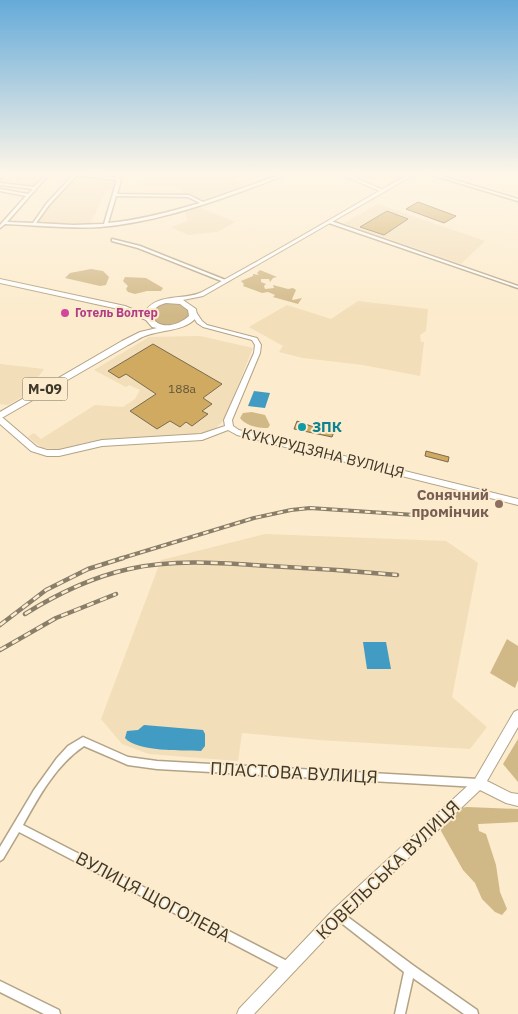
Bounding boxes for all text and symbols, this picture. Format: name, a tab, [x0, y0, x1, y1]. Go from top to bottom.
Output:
place label: Готель Волтер	[75, 305, 158, 320]
marker: Готель Волтер	[59, 307, 71, 319]
road number: М-09	[22, 378, 68, 400]
house number: 188а	[168, 381, 197, 396]
place label: ЗПК	[312, 417, 342, 436]
marker: ЗПК	[296, 421, 308, 433]
street label: КУКУРУДЗЯНА ВУЛИЦЯ	[240, 423, 406, 482]
place label: Сонячний промінчик	[411, 485, 489, 521]
marker: Сонячний промінчик	[493, 498, 505, 510]
street label: ПЛАСТОВА ВУЛИЦЯ	[209, 757, 379, 788]
street label: КОВЕЛЬСЬКА ВУЛИЦЯ	[311, 795, 464, 944]
street label: ВУЛИЦЯ ЩОГОЛЕВА	[72, 846, 235, 947]

